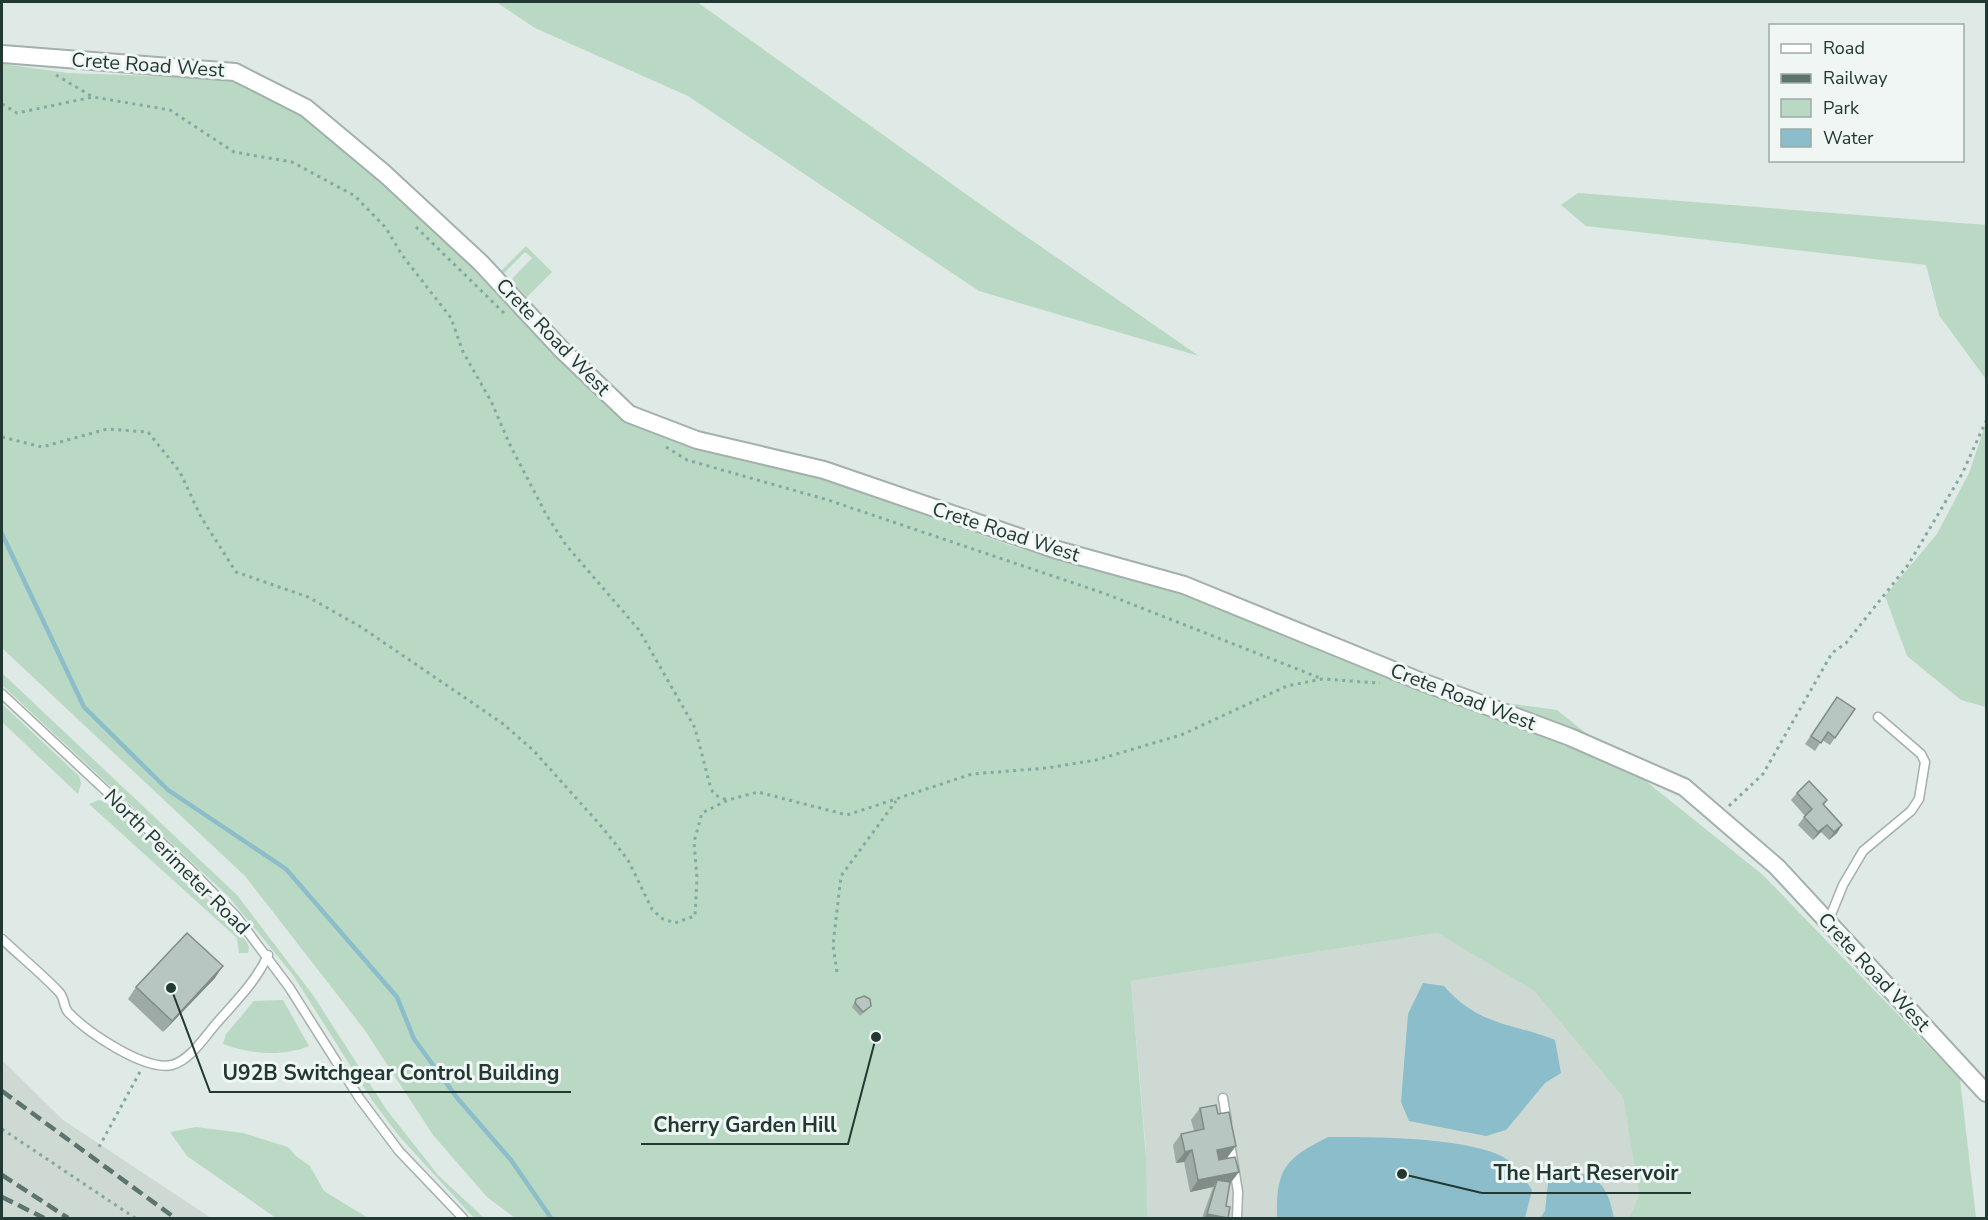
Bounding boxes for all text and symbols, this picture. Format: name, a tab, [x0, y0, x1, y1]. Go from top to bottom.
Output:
legend	[1769, 24, 1964, 162]
text: Road	[1823, 36, 1865, 60]
street label: Crete Road West	[71, 46, 226, 84]
text: Railway	[1823, 66, 1888, 90]
text: Park	[1823, 96, 1860, 120]
text: Water	[1823, 126, 1874, 150]
street label: Crete Road West	[490, 272, 617, 402]
street label: Crete Road West	[929, 495, 1084, 569]
street label: Crete Road West	[1387, 657, 1540, 737]
street label: North Perimeter Road	[98, 783, 256, 941]
street label: Crete Road West	[1812, 907, 1937, 1038]
callout: U92B Switchgear Control Building	[210, 1053, 571, 1092]
text: U92B Switchgear Control Building	[223, 1059, 559, 1087]
callout: Cherry Garden Hill	[641, 1105, 848, 1144]
text: Cherry Garden Hill	[653, 1111, 837, 1139]
callout: The Hart Reservoir	[1482, 1154, 1691, 1193]
text: The Hart Reservoir	[1493, 1159, 1679, 1187]

